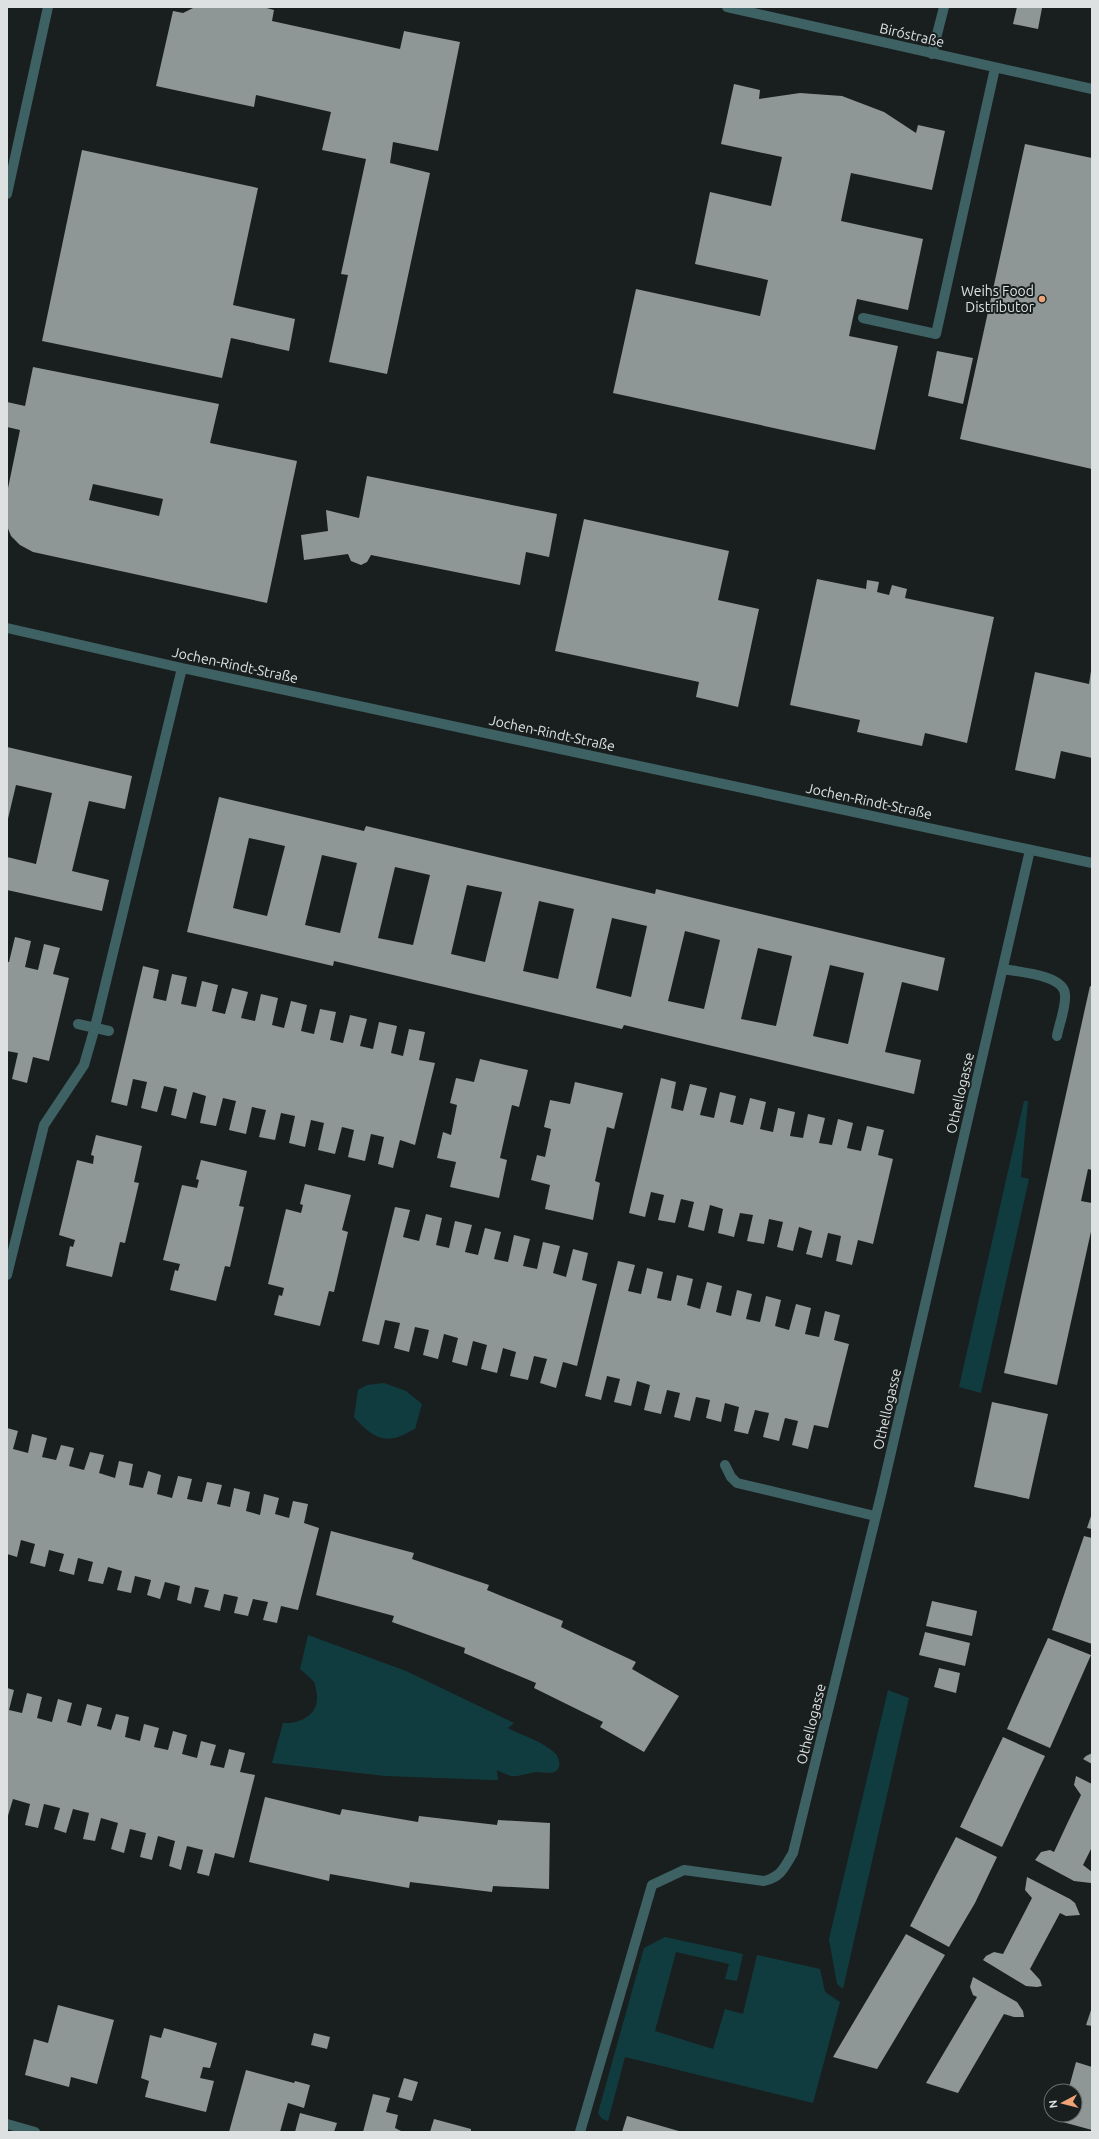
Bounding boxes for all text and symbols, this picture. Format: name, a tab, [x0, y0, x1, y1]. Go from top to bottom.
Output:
street label: Biróstraße	[878, 20, 946, 50]
place label: Weihs Food Distributor	[961, 283, 1035, 315]
marker: Weihs Food Distributor	[1037, 294, 1047, 304]
street label: Jochen-Rindt-Straße	[171, 644, 299, 686]
street label: Jochen-Rindt-Straße	[488, 712, 616, 754]
street label: Jochen-Rindt-Straße	[805, 780, 933, 822]
street label: Othellogasse	[943, 1051, 977, 1135]
street label: Othellogasse	[870, 1367, 904, 1451]
street label: Othellogasse	[793, 1682, 829, 1766]
north arrow	[1043, 2083, 1083, 2123]
text: N	[1047, 2099, 1060, 2109]

